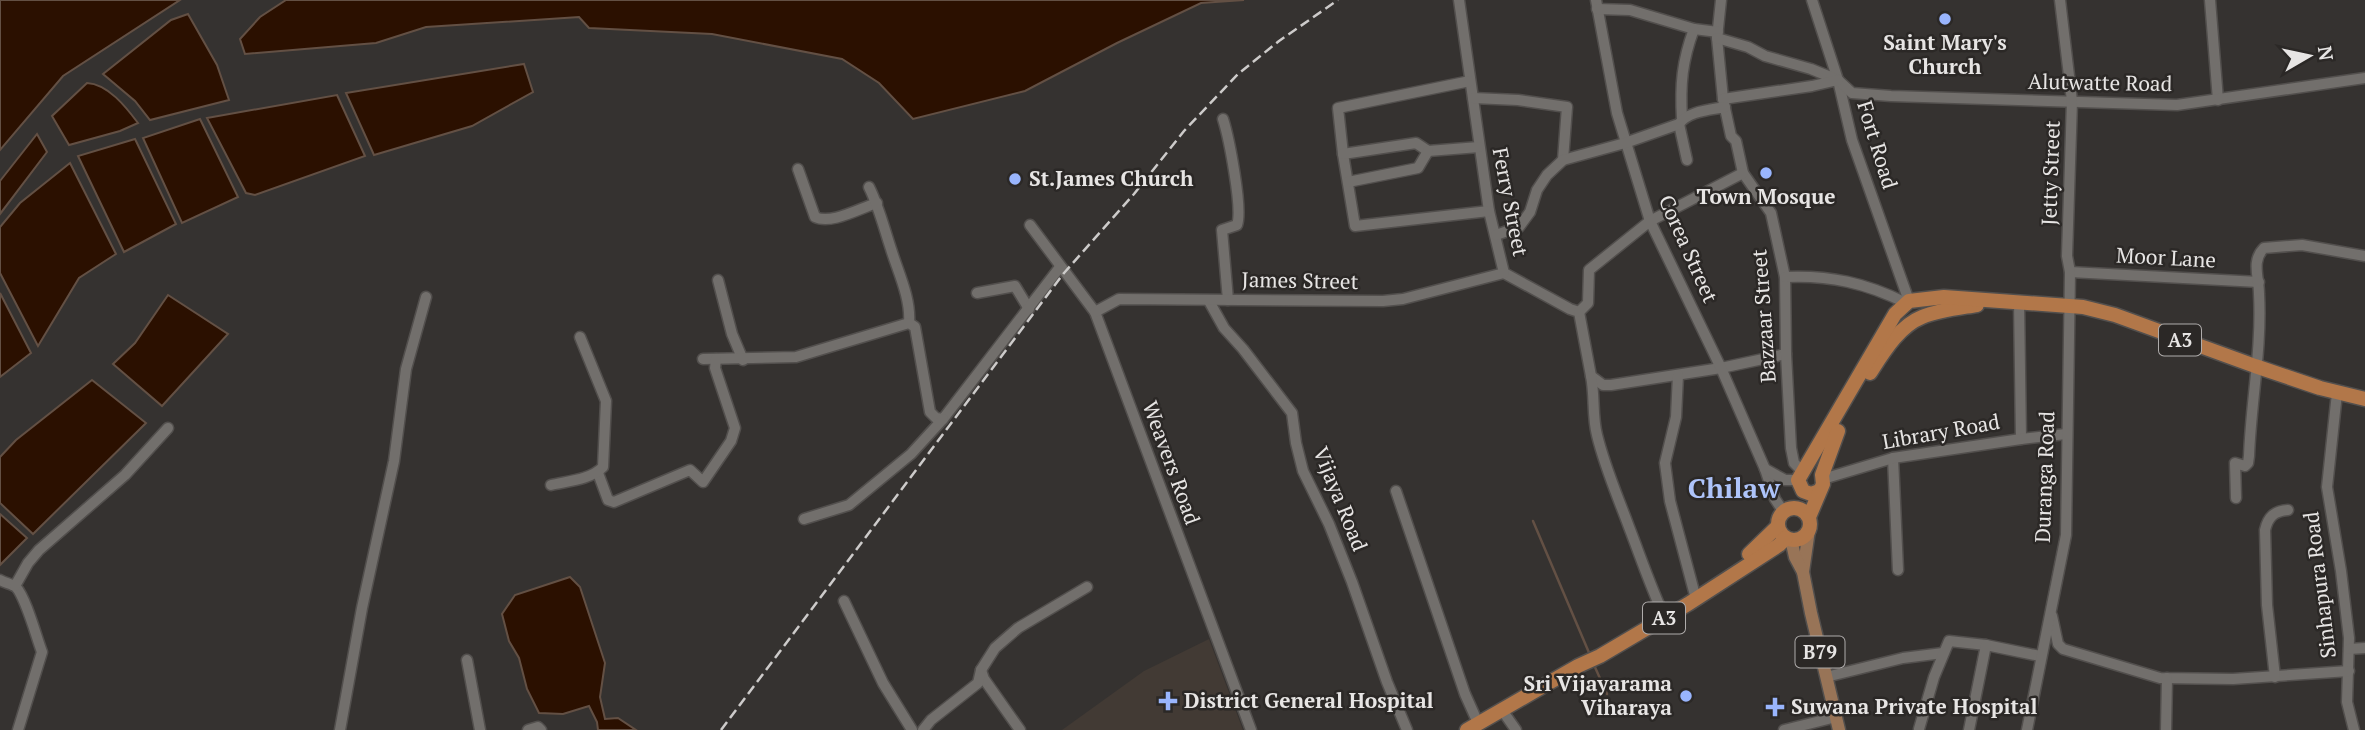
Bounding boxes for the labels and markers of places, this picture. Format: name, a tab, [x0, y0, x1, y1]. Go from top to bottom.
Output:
marker: Saint Mary's Church	[1937, 11, 1953, 27]
place label: Saint Mary's Church	[1883, 28, 2007, 80]
place label: St.James Church	[1029, 164, 1194, 192]
marker: Town Mosque	[1758, 165, 1774, 181]
marker: St.James Church	[1007, 171, 1023, 187]
place label: Town Mosque	[1697, 182, 1835, 210]
place label: Sri Vijayarama Viharaya	[1523, 669, 1672, 721]
place label: District General Hospital	[1184, 686, 1434, 714]
marker: Sri Vijayarama Viharaya	[1678, 688, 1694, 704]
marker: District General Hospital	[1158, 691, 1178, 711]
place label: Suwana Private Hospital	[1791, 692, 2037, 720]
marker: Suwana Private Hospital	[1765, 697, 1785, 717]

